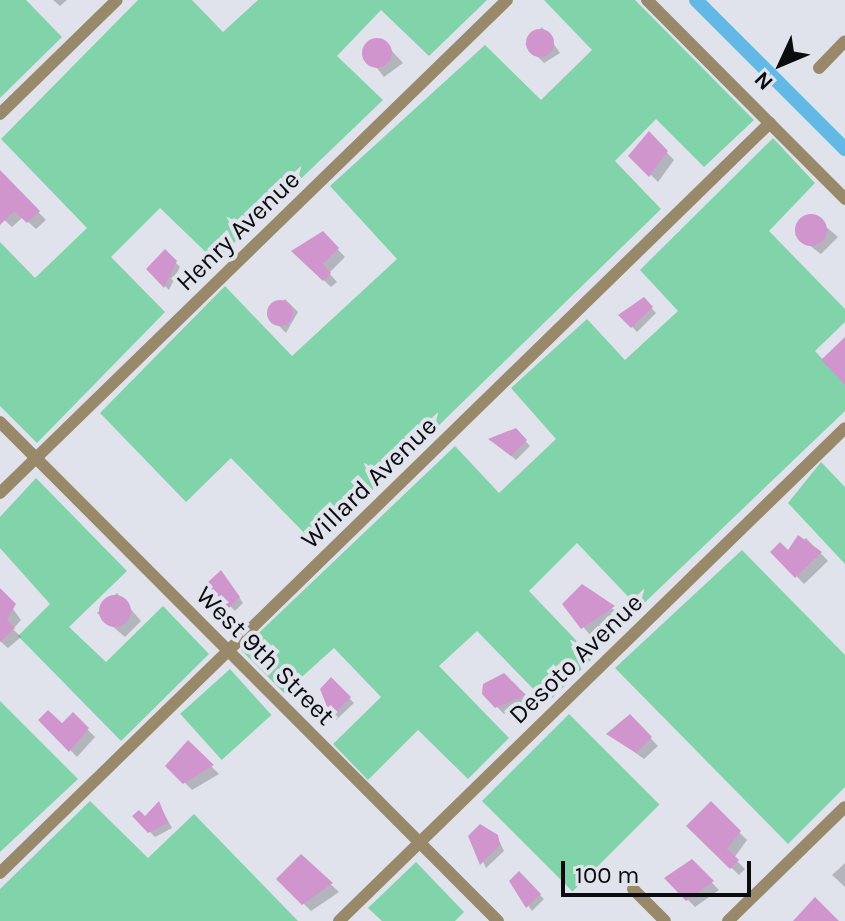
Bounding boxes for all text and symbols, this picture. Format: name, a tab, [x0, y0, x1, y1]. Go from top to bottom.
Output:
north arrow	[741, 24, 821, 104]
text: N	[749, 66, 779, 95]
street label: Henry Avenue	[170, 164, 306, 298]
street label: Willard Avenue	[295, 411, 443, 555]
street label: West 9th Street	[189, 580, 341, 732]
street label: Desoto Avenue	[503, 587, 649, 731]
scale bar	[565, 845, 755, 895]
text: 100 m	[575, 861, 640, 889]

